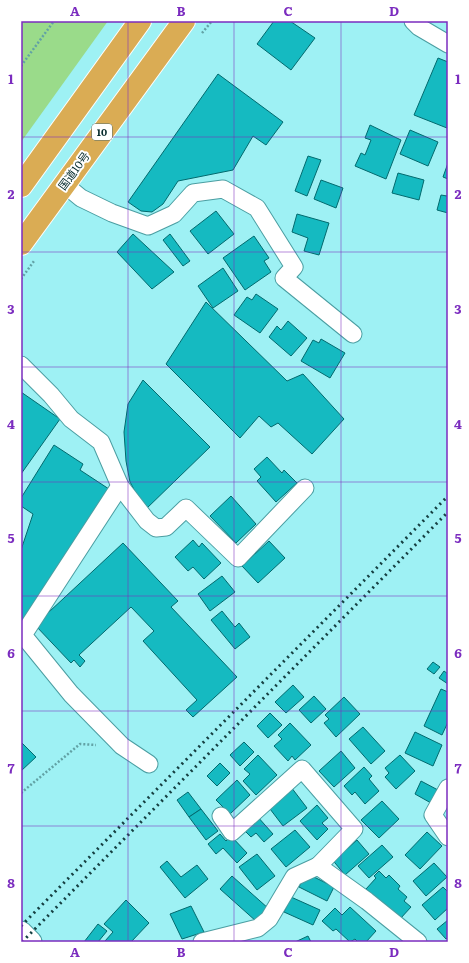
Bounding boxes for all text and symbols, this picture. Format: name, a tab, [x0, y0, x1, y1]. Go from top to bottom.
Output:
text: A	[70, 1, 80, 20]
text: B	[177, 1, 186, 20]
text: C	[283, 1, 293, 20]
text: D	[389, 1, 399, 20]
text: 1	[8, 69, 14, 88]
text: 1	[455, 69, 461, 88]
road number: 10	[92, 124, 112, 140]
street label: 国道10号	[54, 148, 93, 193]
text: 2	[8, 184, 15, 203]
text: 2	[455, 184, 462, 203]
text: 3	[7, 299, 15, 318]
text: 3	[454, 299, 462, 318]
text: 4	[7, 414, 15, 433]
text: 4	[454, 414, 462, 433]
text: 5	[7, 528, 15, 547]
text: 5	[454, 528, 462, 547]
text: 6	[7, 643, 15, 662]
text: 6	[454, 643, 462, 662]
text: 7	[7, 758, 15, 777]
text: 7	[454, 758, 462, 777]
text: 8	[7, 873, 15, 892]
text: 8	[454, 873, 462, 892]
text: A	[70, 942, 80, 961]
text: B	[177, 942, 186, 961]
text: C	[283, 942, 293, 961]
text: D	[389, 942, 399, 961]

